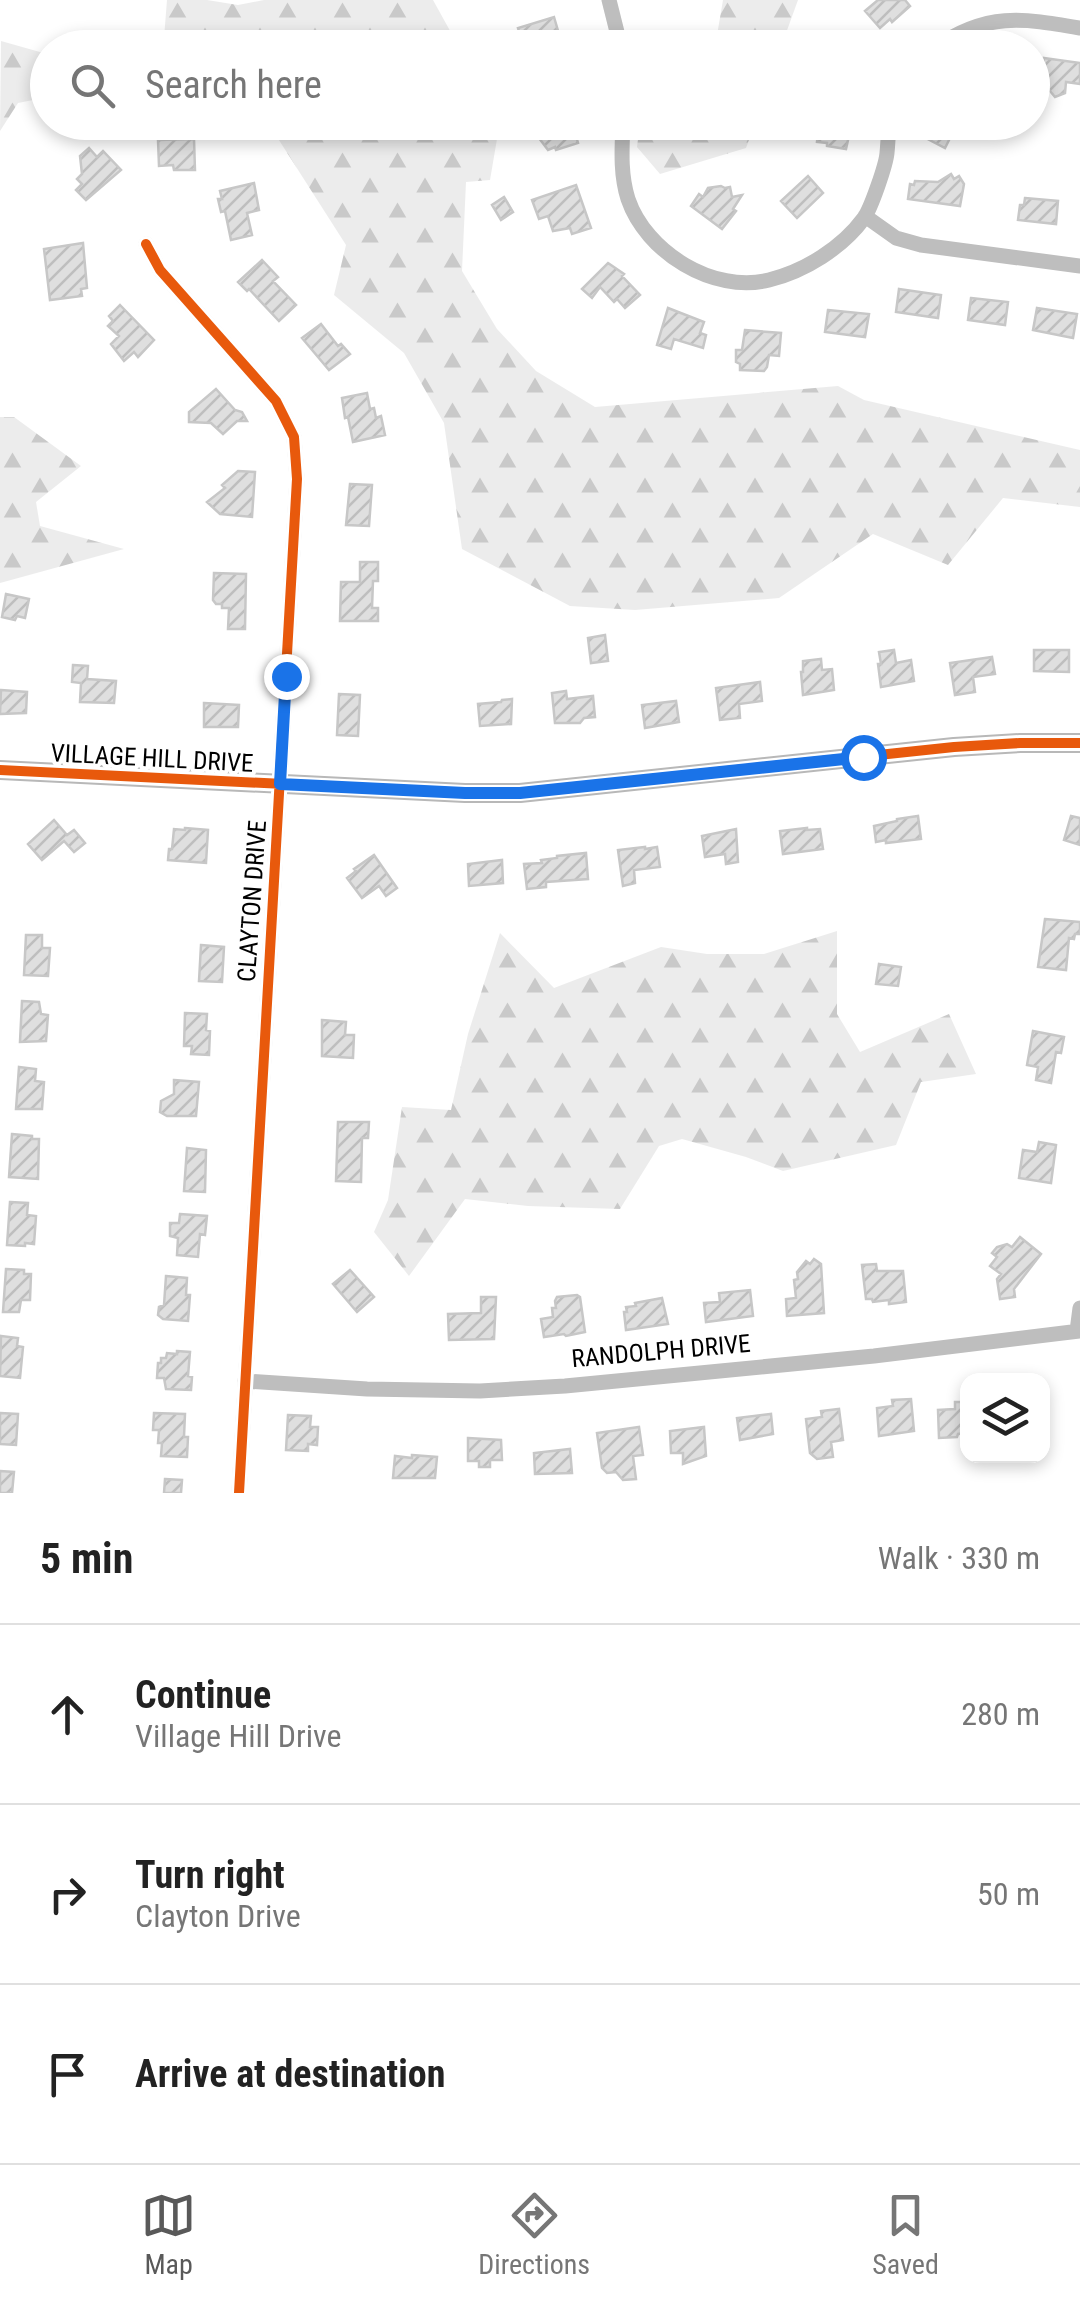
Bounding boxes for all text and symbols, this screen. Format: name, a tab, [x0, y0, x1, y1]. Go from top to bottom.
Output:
search box	[30, 30, 1050, 140]
icon: search	[65, 58, 120, 113]
text: Search here	[145, 63, 322, 107]
route end	[264, 654, 310, 700]
route start	[841, 735, 887, 781]
street label: VILLAGE HILL DRIVE	[50, 738, 254, 778]
street label: CLAYTON DRIVE	[232, 819, 272, 983]
street label: RANDOLPH DRIVE	[570, 1329, 752, 1373]
map controls	[960, 1373, 1050, 1463]
button: layers	[960, 1373, 1050, 1463]
text: 5 min	[40, 1534, 133, 1583]
text: Walk · 330 m	[878, 1539, 1040, 1577]
text: Continue	[135, 1673, 271, 1717]
icon: ahead	[40, 1687, 95, 1742]
text: 280 m	[961, 1695, 1040, 1733]
text: Village Hill Drive	[135, 1717, 341, 1755]
text: Turn right	[135, 1853, 285, 1897]
icon: right	[40, 1867, 95, 1922]
text: 50 m	[977, 1875, 1040, 1913]
text: Clayton Drive	[135, 1897, 301, 1935]
icon: arrive	[40, 2047, 95, 2102]
text: Arrive at destination	[135, 2052, 445, 2096]
tab: Map	[141, 2188, 196, 2281]
tab: Directions	[478, 2188, 590, 2281]
tab: Saved	[872, 2188, 939, 2281]

